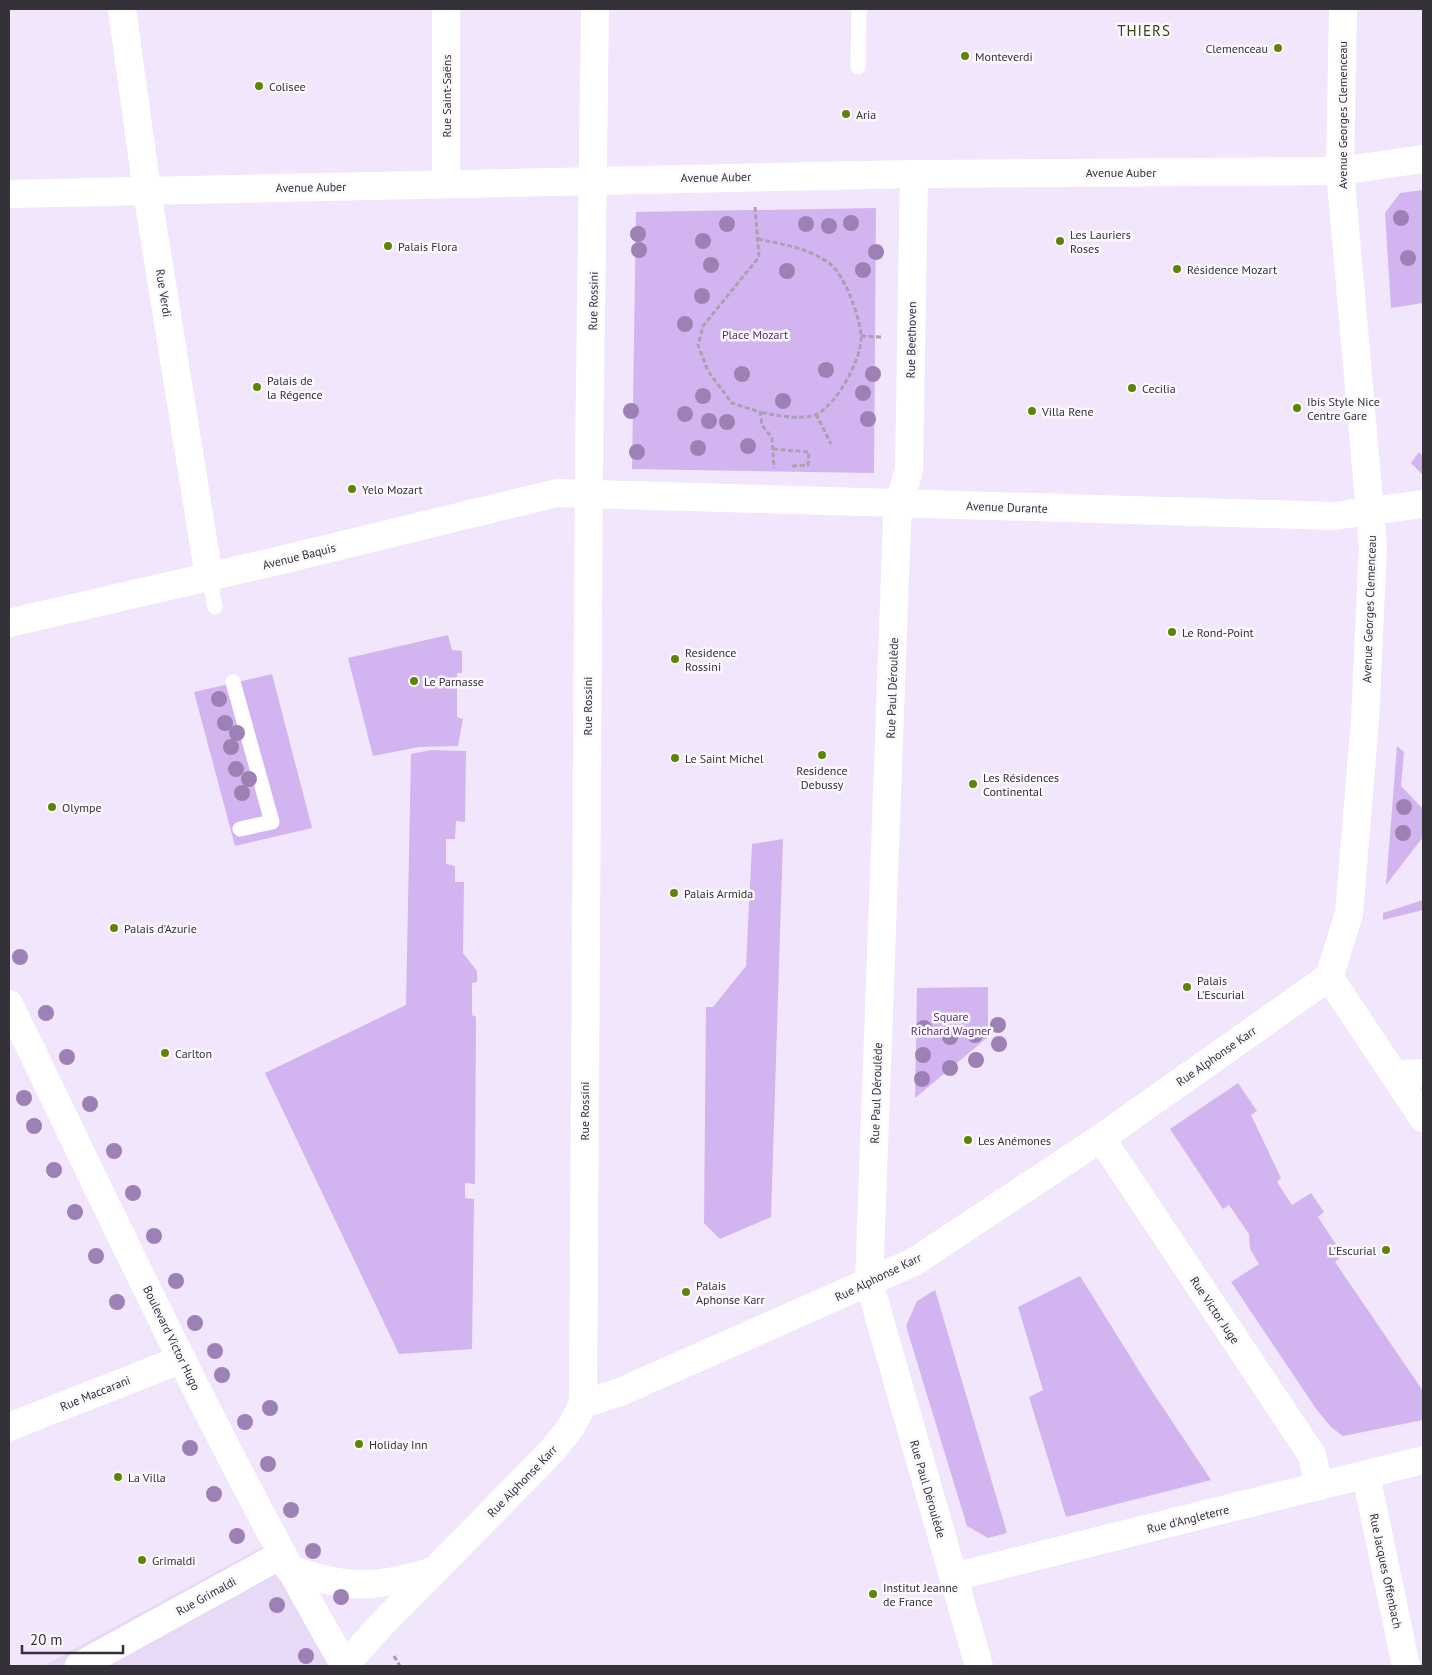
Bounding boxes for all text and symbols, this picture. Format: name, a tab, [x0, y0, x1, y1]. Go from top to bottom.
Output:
district label: THIERS	[1117, 21, 1171, 40]
place label: Clemenceau	[1205, 41, 1268, 56]
street label: Avenue Georges Clemenceau	[1335, 41, 1350, 189]
marker: Clemenceau	[1272, 42, 1284, 54]
place label: Monteverdi	[975, 49, 1033, 64]
marker: Monteverdi	[959, 50, 971, 62]
street label: Rue Saint-Saëns	[439, 55, 454, 137]
place label: Colisee	[269, 79, 306, 94]
marker: Colisee	[253, 80, 265, 92]
place label: Aria	[856, 107, 876, 122]
marker: Aria	[840, 108, 852, 120]
street label: Avenue Auber	[1086, 165, 1156, 180]
street label: Avenue Auber	[681, 169, 751, 185]
street label: Avenue Auber	[276, 179, 346, 195]
place label: Les Lauriers Roses	[1070, 227, 1131, 256]
marker: Les Lauriers Roses	[1054, 235, 1066, 247]
place label: Palais Flora	[398, 239, 457, 254]
marker: Palais Flora	[382, 240, 394, 252]
place label: Résidence Mozart	[1187, 262, 1277, 277]
marker: Résidence Mozart	[1171, 263, 1183, 275]
street label: Rue Verdi	[153, 268, 175, 318]
street label: Rue Rossini	[585, 271, 601, 331]
street label: Rue Beethoven	[903, 301, 919, 379]
park label: Place Mozart	[722, 327, 788, 342]
place label: Palais de la Régence	[267, 373, 323, 402]
marker: Palais de la Régence	[251, 381, 263, 393]
place label: Cecilia	[1142, 381, 1176, 396]
marker: Cecilia	[1126, 382, 1138, 394]
place label: Ibis Style Nice Centre Gare	[1307, 394, 1380, 423]
marker: Ibis Style Nice Centre Gare	[1291, 402, 1303, 414]
place label: Villa Rene	[1041, 404, 1094, 419]
marker: Villa Rene	[1026, 405, 1038, 417]
place label: Yelo Mozart	[362, 482, 422, 497]
marker: Yelo Mozart	[346, 483, 358, 495]
street label: Avenue Durante	[966, 498, 1048, 516]
street label: Avenue Georges Clemenceau	[1359, 535, 1379, 683]
street label: Avenue Baquis	[261, 540, 337, 572]
place label: Le Rond-Point	[1182, 625, 1254, 640]
marker: Le Rond-Point	[1166, 626, 1178, 638]
street label: Rue Paul Déroulède	[883, 637, 901, 739]
place label: Residence Rossini	[685, 645, 736, 674]
marker: Residence Rossini	[669, 653, 681, 665]
place label: Le Parnasse	[424, 674, 484, 689]
marker: Le Parnasse	[408, 675, 420, 687]
street label: Rue Rossini	[580, 677, 595, 735]
marker: Residence Debussy	[816, 749, 828, 761]
place label: Le Saint Michel	[685, 751, 764, 766]
marker: Le Saint Michel	[669, 752, 681, 764]
place label: Residence Debussy	[796, 763, 848, 792]
place label: Les Résidences Continental	[983, 770, 1059, 799]
marker: Les Résidences Continental	[967, 778, 979, 790]
place label: Olympe	[62, 800, 102, 815]
marker: Olympe	[46, 801, 58, 813]
place label: Palais Armida	[684, 886, 753, 901]
marker: Palais Armida	[668, 887, 680, 899]
place label: Palais d'Azurie	[124, 921, 197, 936]
marker: Palais d'Azurie	[108, 922, 120, 934]
place label: Palais L'Escurial	[1197, 973, 1245, 1002]
marker: Palais L'Escurial	[1181, 981, 1193, 993]
park label: Square Richard Wagner	[911, 1009, 991, 1038]
street label: Rue Alphonse Karr	[1173, 1023, 1259, 1089]
street label: Rue Paul Déroulède	[867, 1042, 885, 1144]
place label: Carlton	[175, 1046, 212, 1061]
marker: Carlton	[159, 1047, 171, 1059]
street label: Rue Rossini	[577, 1082, 592, 1140]
place label: Les Anémones	[978, 1133, 1051, 1148]
marker: Les Anémones	[962, 1134, 974, 1146]
place label: L'Escurial	[1329, 1243, 1376, 1258]
marker: L'Escurial	[1380, 1244, 1392, 1256]
street label: Rue Alphonse Karr	[832, 1250, 924, 1304]
street label: Rue Victor Juge	[1187, 1273, 1243, 1347]
place label: Palais Aphonse Karr	[696, 1278, 765, 1307]
street label: Boulevard Victor Hugo	[140, 1283, 204, 1393]
marker: Palais Aphonse Karr	[680, 1286, 692, 1298]
street label: Rue Maccarani	[58, 1372, 132, 1414]
place label: Holiday Inn	[369, 1437, 428, 1452]
marker: Holiday Inn	[353, 1438, 365, 1450]
street label: Rue Paul Déroulède	[907, 1438, 949, 1540]
street label: Rue Alphonse Karr	[484, 1442, 560, 1520]
place label: La Villa	[128, 1470, 166, 1485]
marker: La Villa	[112, 1471, 124, 1483]
street label: Rue d'Angleterre	[1145, 1502, 1231, 1536]
street label: Rue Jacques Offenbach	[1366, 1512, 1406, 1630]
place label: Grimaldi	[152, 1553, 196, 1568]
marker: Grimaldi	[136, 1554, 148, 1566]
street label: Rue Grimaldi	[173, 1573, 239, 1619]
place label: Institut Jeanne de France	[883, 1580, 958, 1609]
marker: Institut Jeanne de France	[867, 1588, 879, 1600]
scale bar	[22, 1622, 124, 1654]
text: 20 m	[30, 1630, 63, 1649]

